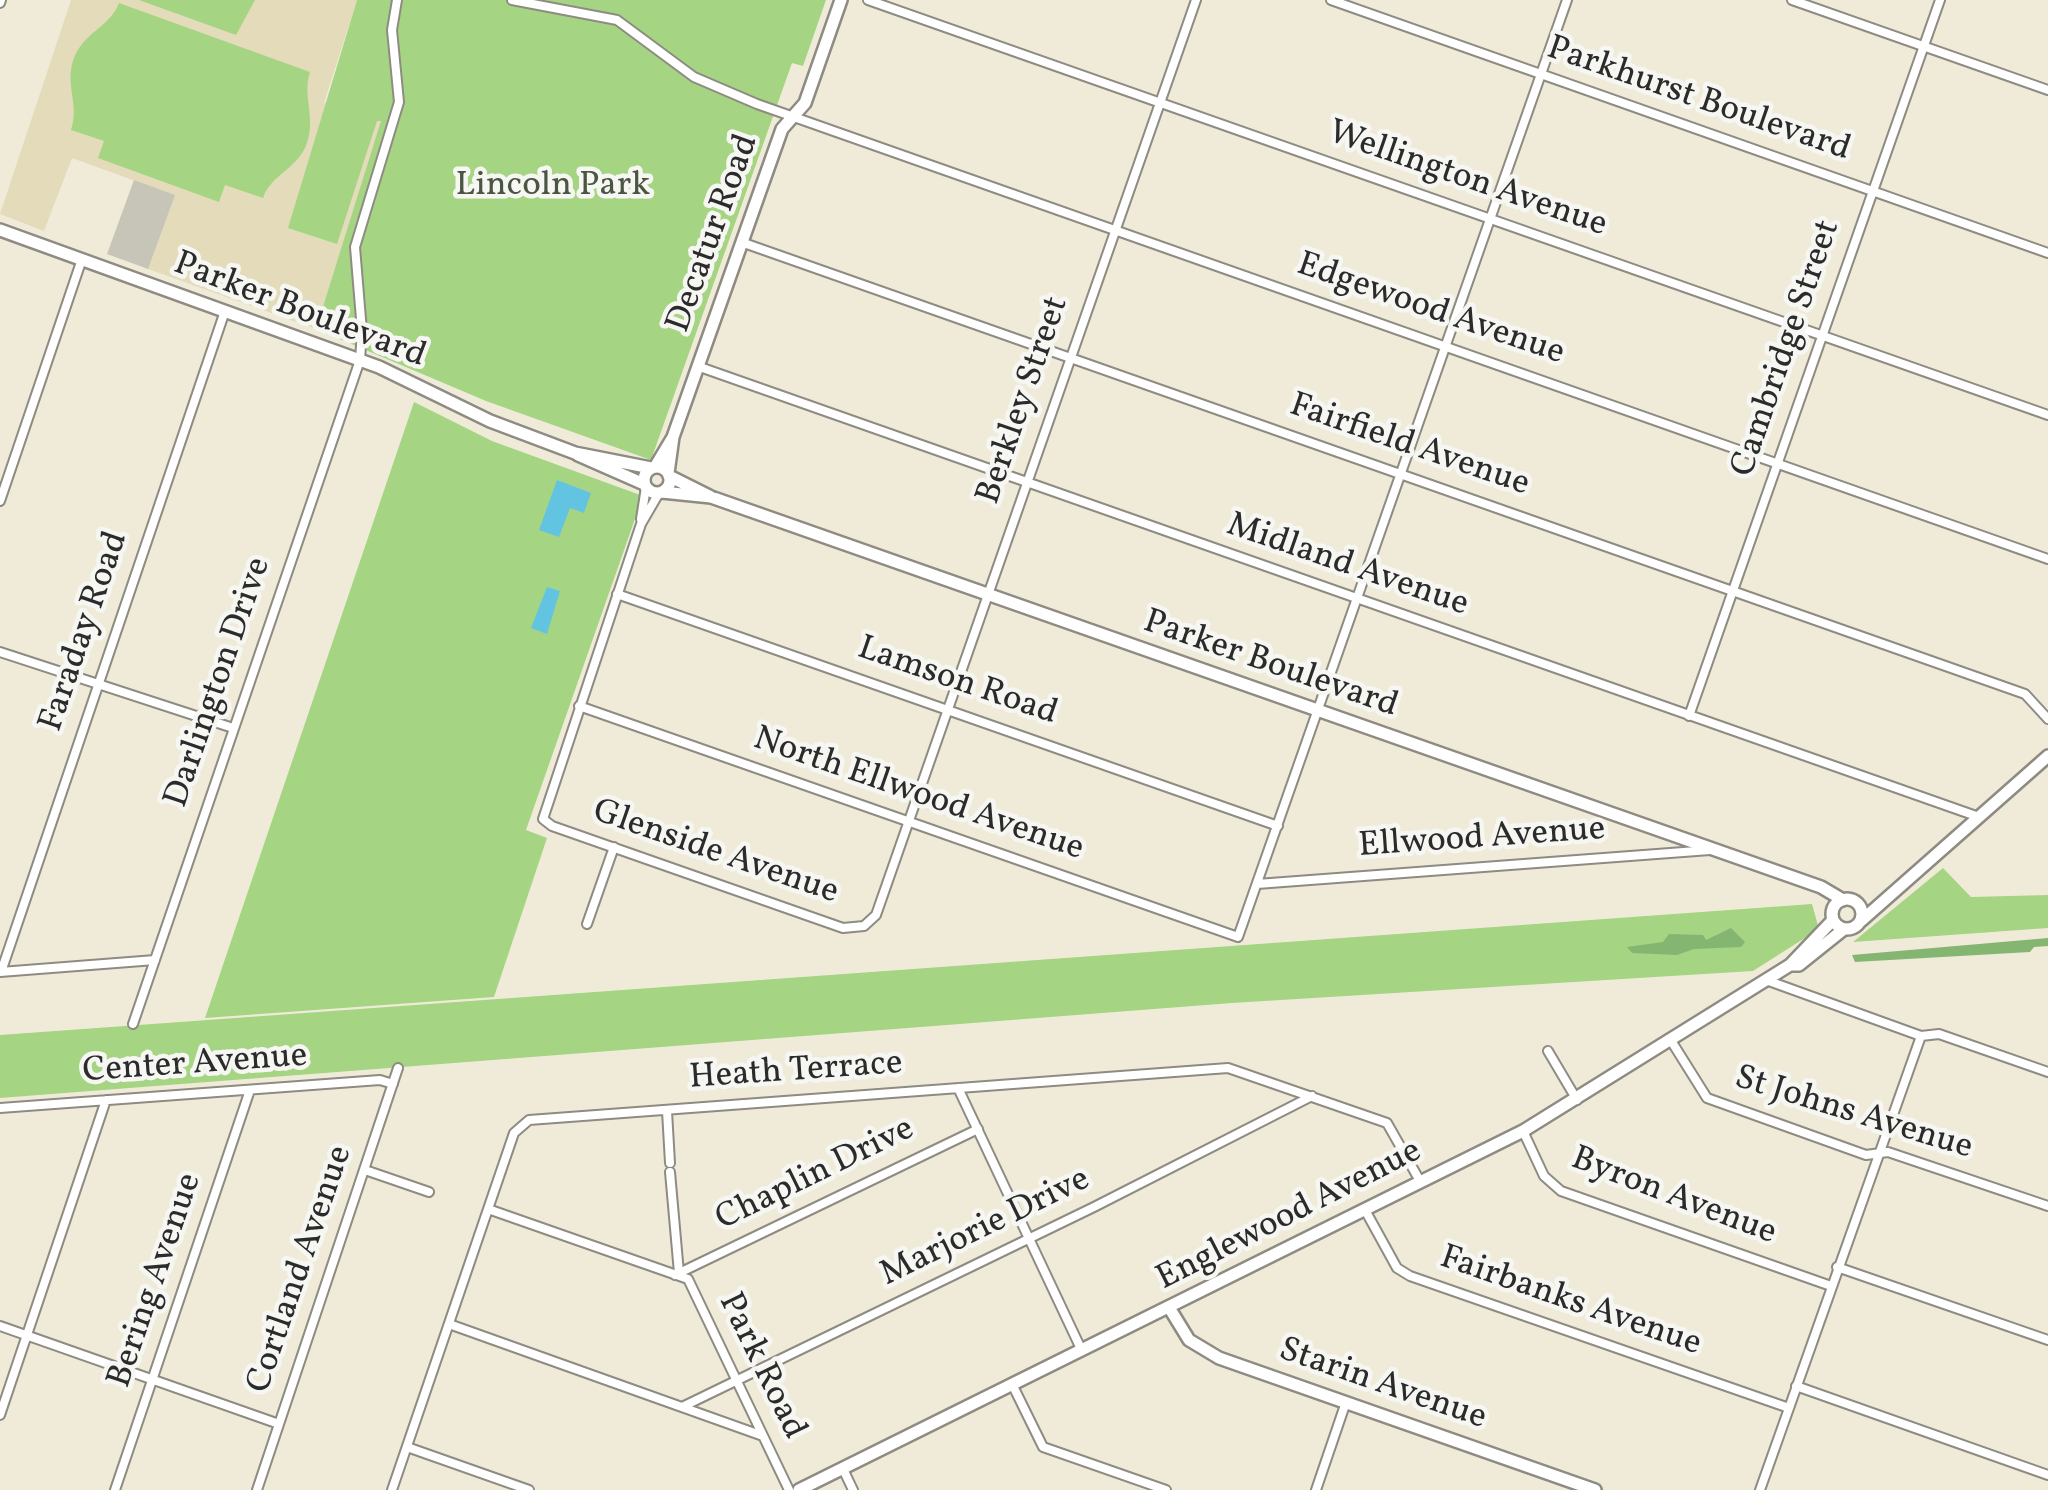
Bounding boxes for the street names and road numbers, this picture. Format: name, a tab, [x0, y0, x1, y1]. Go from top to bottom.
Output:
street label: Parkhurst Boulevard	[1541, 29, 1855, 173]
street label: Wellington Avenue	[1322, 114, 1612, 248]
street label: Decatur Road	[660, 129, 770, 339]
street label: Cambridge Street	[1724, 215, 1852, 483]
street label: Parker Boulevard	[167, 245, 431, 379]
street label: Edgewood Avenue	[1291, 246, 1569, 376]
street label: Berkley Street	[970, 292, 1080, 510]
street label: Fairfield Avenue	[1284, 386, 1534, 508]
street label: Midland Avenue	[1221, 506, 1473, 628]
street label: Faraday Road	[32, 527, 140, 737]
street label: Darlington Drive	[158, 553, 282, 813]
street label: Parker Boulevard	[1137, 603, 1403, 729]
street label: Lamson Road	[852, 629, 1062, 737]
street label: North Ellwood Avenue	[747, 720, 1089, 872]
street label: Glenside Avenue	[587, 792, 843, 916]
street label: Ellwood Avenue	[1357, 810, 1607, 870]
street label: Center Avenue	[81, 1037, 309, 1095]
street label: Heath Terrace	[688, 1045, 904, 1101]
street label: St Johns Avenue	[1729, 1059, 1977, 1171]
street label: Chaplin Drive	[710, 1110, 922, 1242]
street label: Englewood Avenue	[1151, 1132, 1429, 1302]
street label: Byron Avenue	[1564, 1140, 1782, 1256]
street label: Cortland Avenue	[240, 1141, 364, 1399]
street label: Marjorie Drive	[875, 1160, 1097, 1298]
street label: Bering Avenue	[101, 1168, 213, 1394]
street label: Fairbanks Avenue	[1434, 1239, 1706, 1367]
street label: Park Road	[707, 1287, 813, 1447]
street label: Starin Avenue	[1273, 1331, 1491, 1441]

